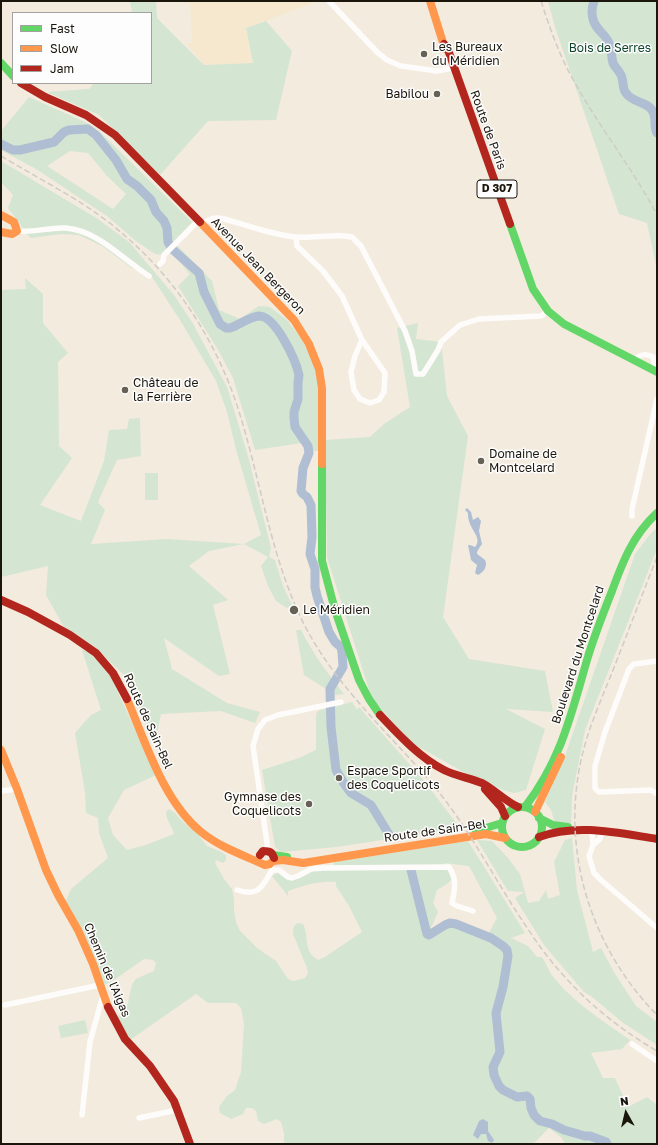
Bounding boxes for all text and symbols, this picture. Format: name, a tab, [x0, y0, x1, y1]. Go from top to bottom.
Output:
legend	[12, 12, 152, 84]
text: Fast	[50, 21, 75, 36]
place label: Les Bureaux du Méridien	[432, 40, 502, 68]
text: Slow	[50, 41, 78, 56]
park label: Bois de Serres	[569, 41, 651, 55]
marker: Les Bureaux du Méridien	[419, 49, 429, 59]
text: Jam	[50, 61, 74, 76]
place label: Babilou	[385, 87, 429, 101]
street label: Route de Paris	[467, 88, 509, 172]
marker: Babilou	[432, 89, 442, 99]
road number: D 307	[477, 180, 517, 198]
street label: Avenue Jean Bergeron	[208, 215, 308, 317]
place label: Château de la Ferrière	[133, 376, 198, 404]
marker: Château de la Ferrière	[120, 385, 130, 395]
place label: Domaine de Montcelard	[489, 447, 557, 475]
marker: Domaine de Montcelard	[476, 456, 486, 466]
street label: Boulevard du Montcelard	[549, 584, 607, 726]
place label: Le Méridien	[303, 603, 370, 617]
marker: Le Méridien	[288, 604, 300, 616]
street label: Route de Sain-Bel	[120, 671, 176, 771]
place label: Espace Sportif des Coquelicots	[347, 764, 440, 792]
marker: Espace Sportif des Coquelicots	[334, 773, 344, 783]
place label: Gymnase des Coquelicots	[224, 790, 301, 818]
marker: Gymnase des Coquelicots	[304, 799, 314, 809]
street label: Route de Sain-Bel	[383, 817, 487, 845]
street label: Chemin de l'Aigas	[81, 921, 133, 1019]
north arrow	[606, 1093, 646, 1133]
text: N	[619, 1094, 629, 1108]

